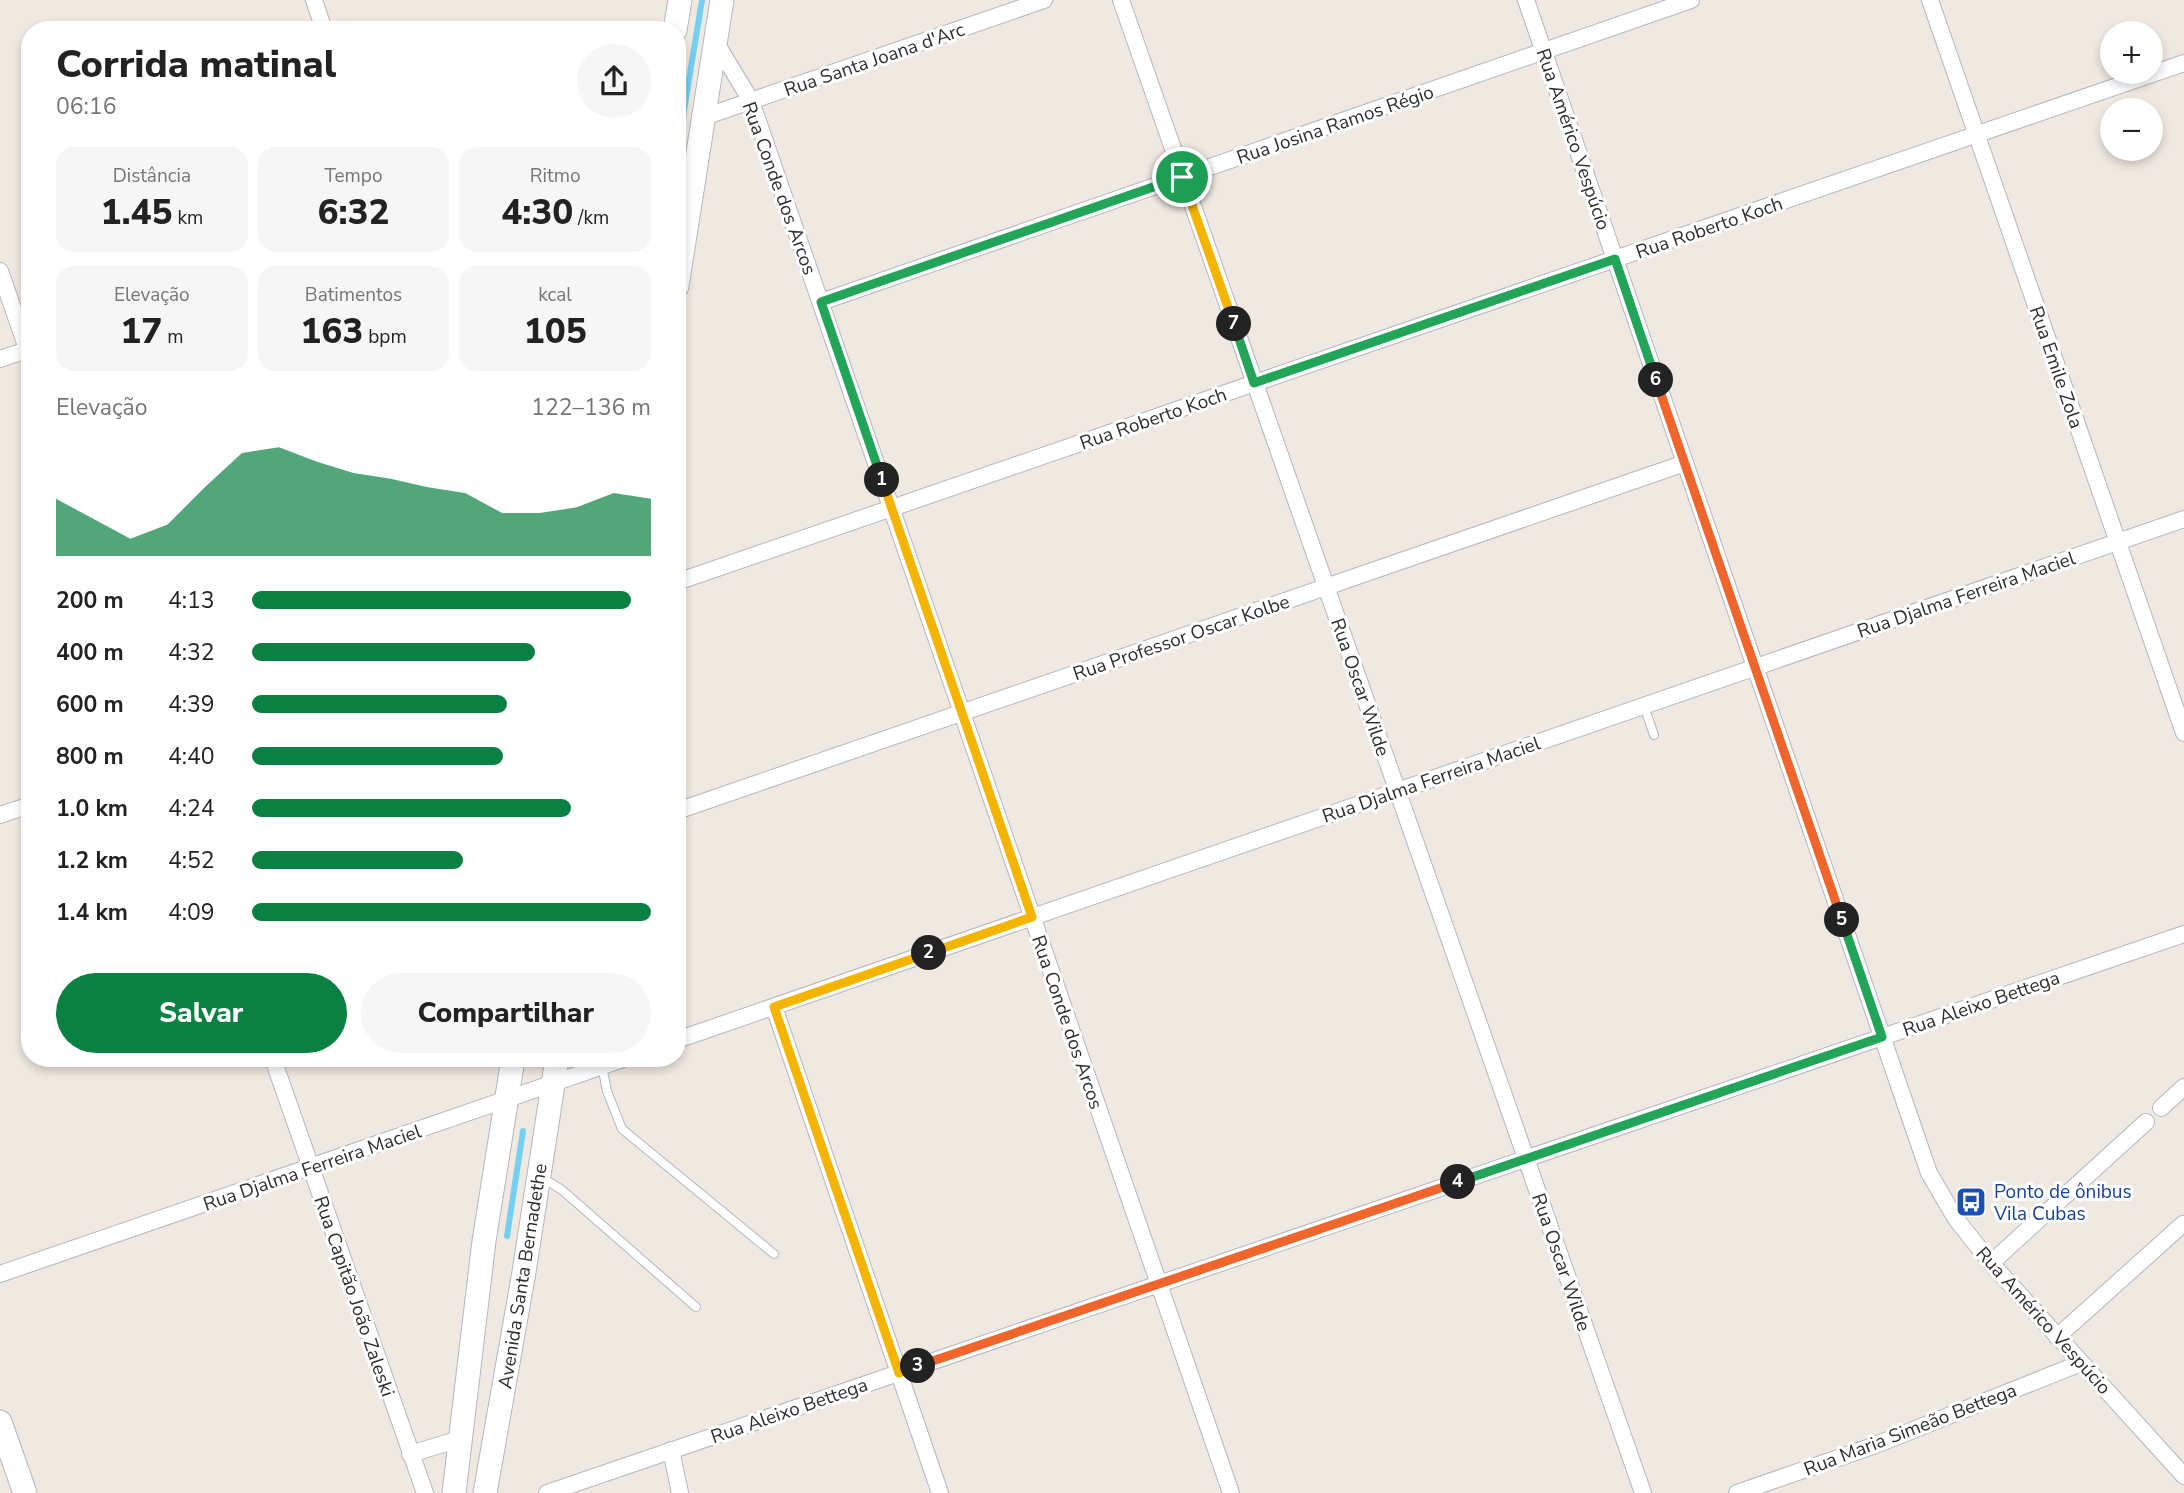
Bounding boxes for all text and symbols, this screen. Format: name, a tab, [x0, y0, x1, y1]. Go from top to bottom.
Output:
street label: Rua Santa Joana d'Arc	[780, 17, 968, 103]
map controls	[2100, 21, 2163, 161]
button: +	[2100, 21, 2163, 84]
text: Corrida matinal	[56, 39, 336, 90]
button: share	[577, 44, 651, 118]
street label: Rua Américo Vespúcio	[1530, 45, 1616, 234]
street label: Rua Josina Ramos Régio	[1233, 79, 1437, 171]
text: 06:16	[56, 91, 116, 122]
street label: Rua Conde dos Arcos	[736, 98, 822, 278]
button: −	[2100, 98, 2163, 161]
pin	[1152, 147, 1212, 207]
icon: arrive	[1163, 158, 1201, 196]
text: Distância	[113, 163, 191, 189]
text: Tempo	[324, 163, 382, 189]
text: Ritmo	[530, 163, 580, 189]
text: 1.45	[100, 189, 173, 236]
text: 6:32	[317, 189, 390, 236]
text: 4:30	[501, 189, 573, 236]
street label: Rua Roberto Koch	[1632, 191, 1786, 265]
text: km	[173, 205, 203, 231]
text: /km	[573, 205, 609, 231]
text: Elevação	[114, 282, 190, 308]
text: Batimentos	[305, 282, 402, 308]
text: kcal	[538, 282, 572, 308]
street label: Rua Emile Zola	[2023, 303, 2089, 432]
pin: 7	[1216, 306, 1252, 342]
text: 17	[120, 308, 162, 355]
text: 163	[300, 308, 363, 355]
text: 105	[524, 308, 587, 355]
text: 7	[1228, 310, 1239, 336]
text: m	[162, 324, 183, 350]
text: bpm	[363, 324, 407, 350]
pin: 6	[1638, 362, 1674, 398]
text: 6	[1650, 366, 1661, 392]
street label: Rua Roberto Koch	[1076, 382, 1230, 456]
text: Elevação	[56, 392, 148, 423]
text: 122–136 m	[531, 392, 651, 423]
pin: 1	[864, 462, 900, 498]
text: 1	[876, 466, 887, 492]
street label: Rua Djalma Ferreira Maciel	[1854, 545, 2079, 644]
text: 200 m	[56, 585, 124, 616]
text: 4:13	[168, 585, 215, 616]
street label: Rua Professor Oscar Kolbe	[1070, 589, 1293, 687]
street label: Rua Oscar Wilde	[1324, 615, 1396, 760]
text: 400 m	[56, 637, 124, 668]
text: 4:32	[168, 637, 215, 668]
text: 600 m	[56, 689, 124, 720]
text: 4:39	[168, 689, 215, 720]
street label: Rua Djalma Ferreira Maciel	[1319, 730, 1544, 829]
text: 800 m	[56, 741, 124, 772]
text: 4:40	[168, 741, 215, 772]
text: 1.0 km	[56, 793, 128, 824]
text: 4:24	[168, 793, 215, 824]
text: 1.2 km	[56, 845, 128, 876]
text: 4:52	[168, 845, 215, 876]
text: 1.4 km	[56, 897, 128, 928]
text: 4:09	[168, 897, 215, 928]
pin: 5	[1825, 902, 1860, 937]
text: 5	[1836, 906, 1847, 932]
street label: Rua Conde dos Arcos	[1025, 932, 1109, 1113]
pin: 2	[912, 936, 946, 970]
text: 2	[923, 939, 934, 965]
street label: Rua Aleixo Bettega	[1899, 965, 2063, 1043]
button: Salvar	[56, 973, 347, 1053]
button: Compartilhar	[361, 973, 651, 1053]
street label: Rua Djalma Ferreira Maciel	[200, 1118, 425, 1217]
street label: Avenida Santa Bernadethe	[492, 1162, 554, 1391]
pin: 4	[1440, 1164, 1476, 1200]
text: 4	[1452, 1168, 1463, 1194]
place label: Ponto de ônibus Vila Cubas	[1993, 1179, 2132, 1227]
bus stop icon: Ponto de ônibus Vila Cubas	[1954, 1185, 1988, 1219]
street label: Rua Oscar Wilde	[1525, 1190, 1597, 1335]
street label: Rua Capitão João Zaleski	[307, 1193, 401, 1400]
street label: Rua Américo Vespúcio	[1970, 1241, 2117, 1400]
pin: 3	[900, 1348, 936, 1384]
text: 3	[912, 1352, 923, 1378]
street label: Rua Aleixo Bettega	[707, 1372, 871, 1450]
street label: Rua Maria Simeão Bettega	[1800, 1377, 2021, 1483]

